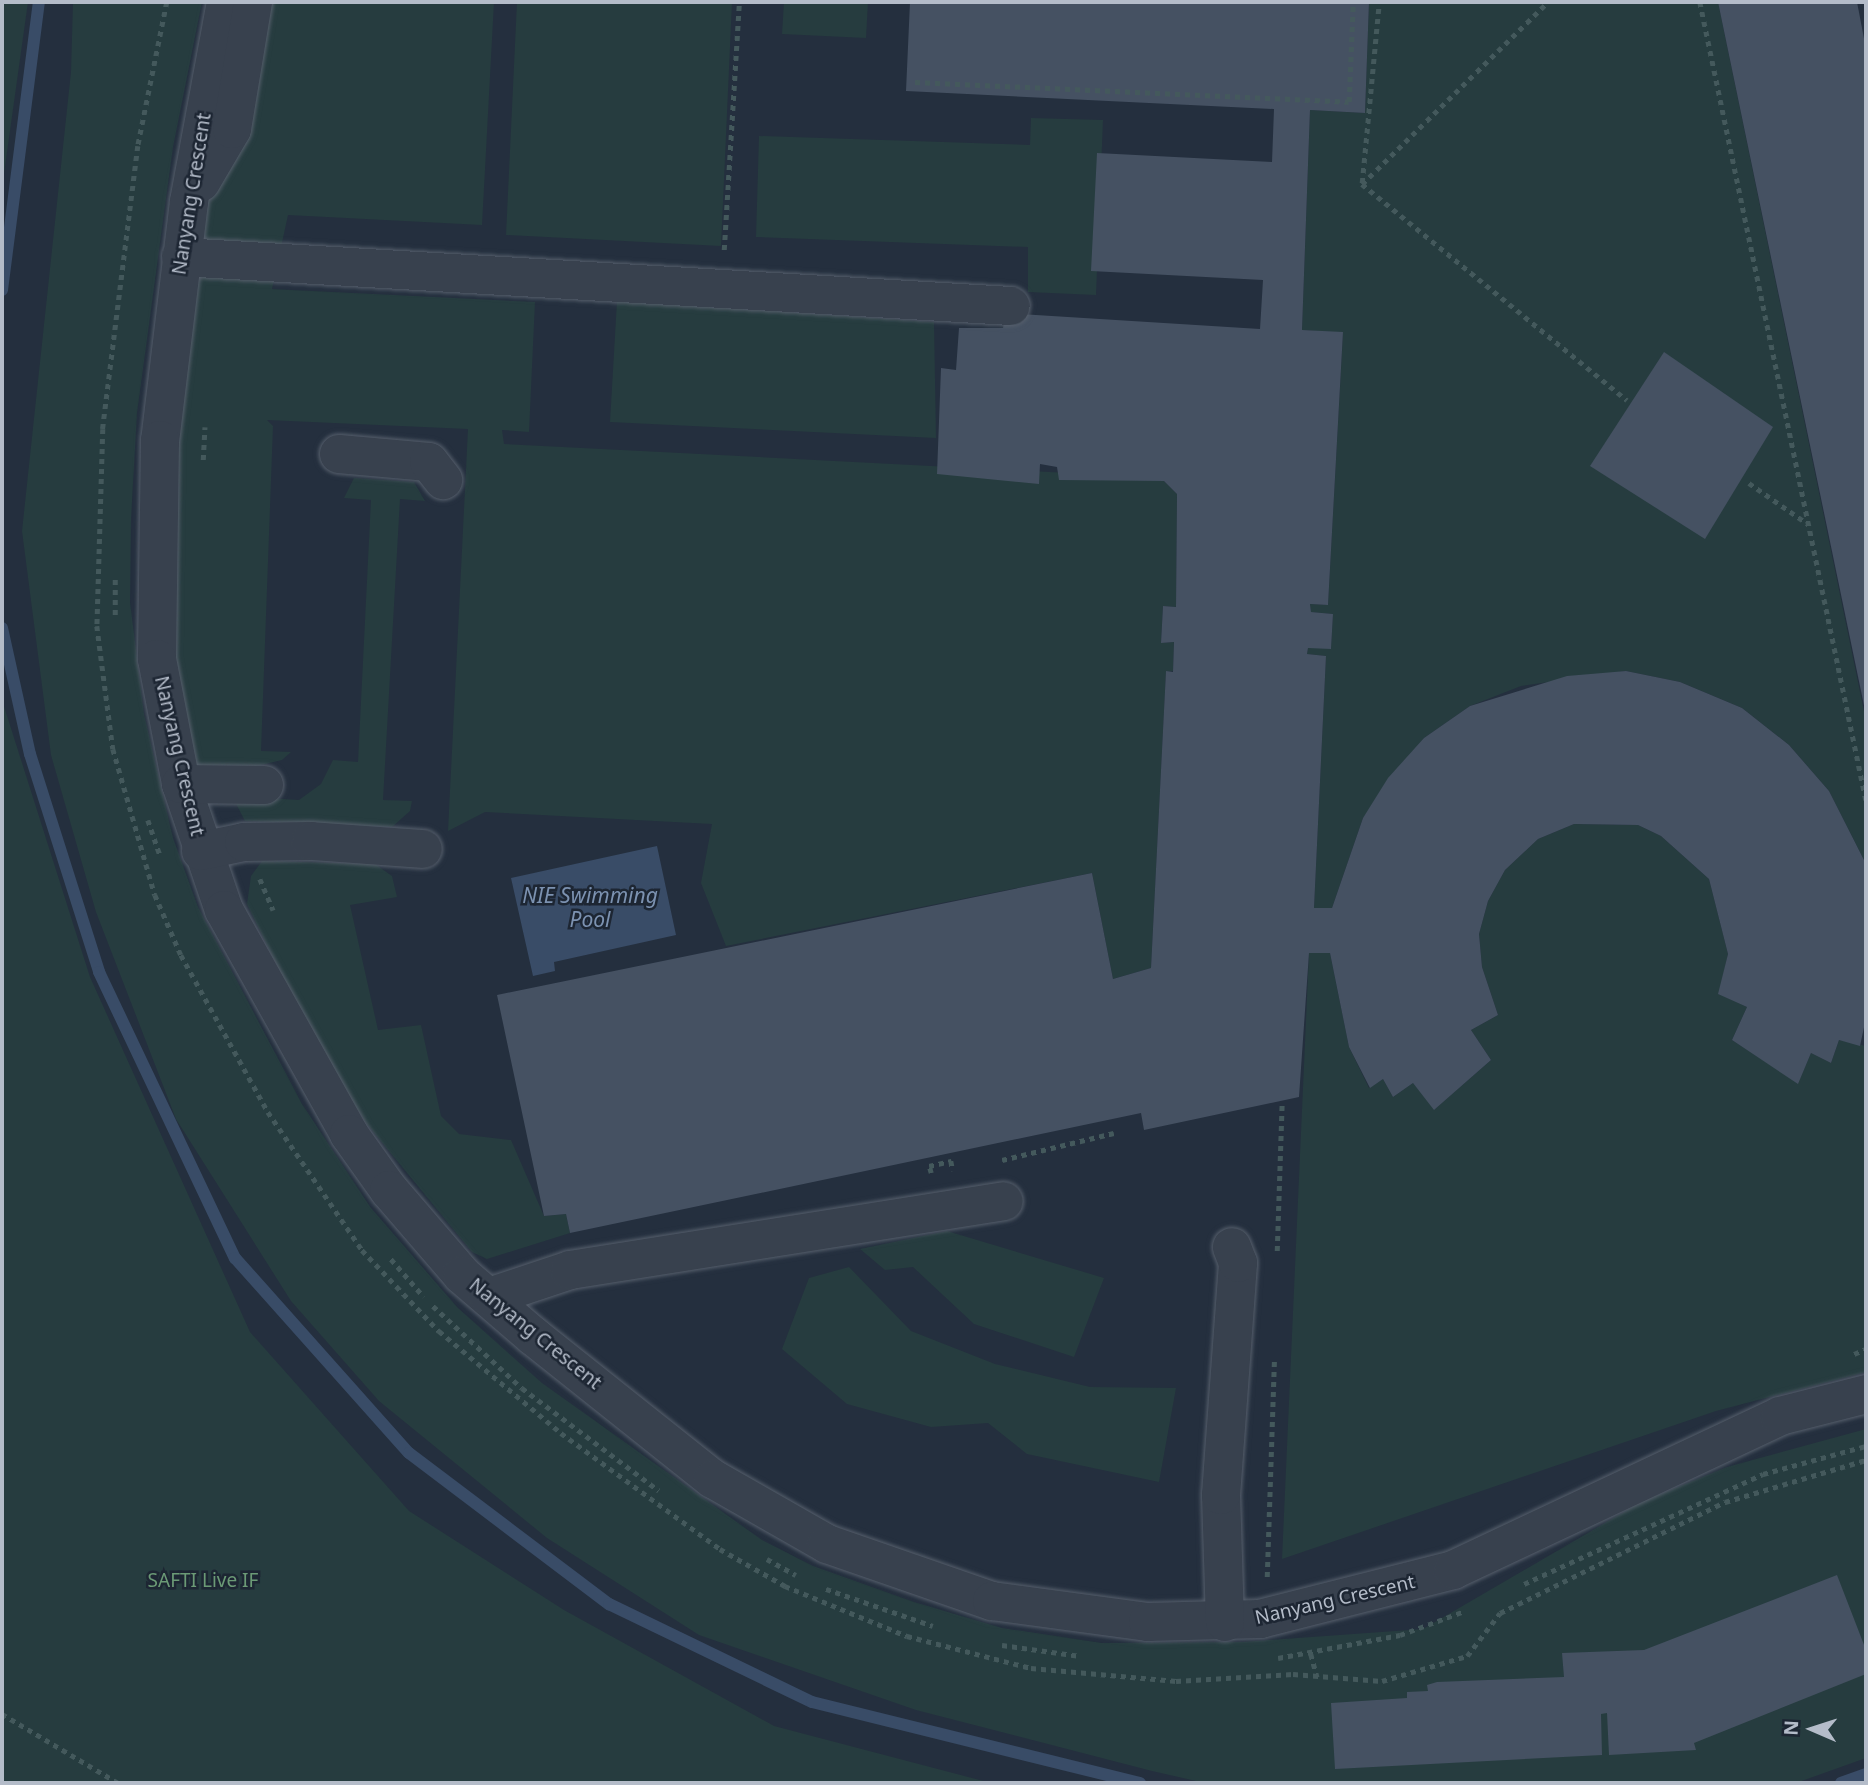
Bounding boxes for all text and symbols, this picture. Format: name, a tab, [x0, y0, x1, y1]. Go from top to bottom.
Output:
street label: Nanyang Crescent	[168, 112, 216, 276]
street label: Nanyang Crescent	[150, 674, 208, 838]
water label: NIE Swimming Pool	[522, 882, 658, 932]
street label: Nanyang Crescent	[464, 1274, 606, 1394]
park label: SAFTI Live IF	[148, 1570, 258, 1592]
street label: Nanyang Crescent	[1253, 1571, 1417, 1629]
north arrow	[1777, 1694, 1847, 1764]
text: N	[1778, 1720, 1804, 1736]

